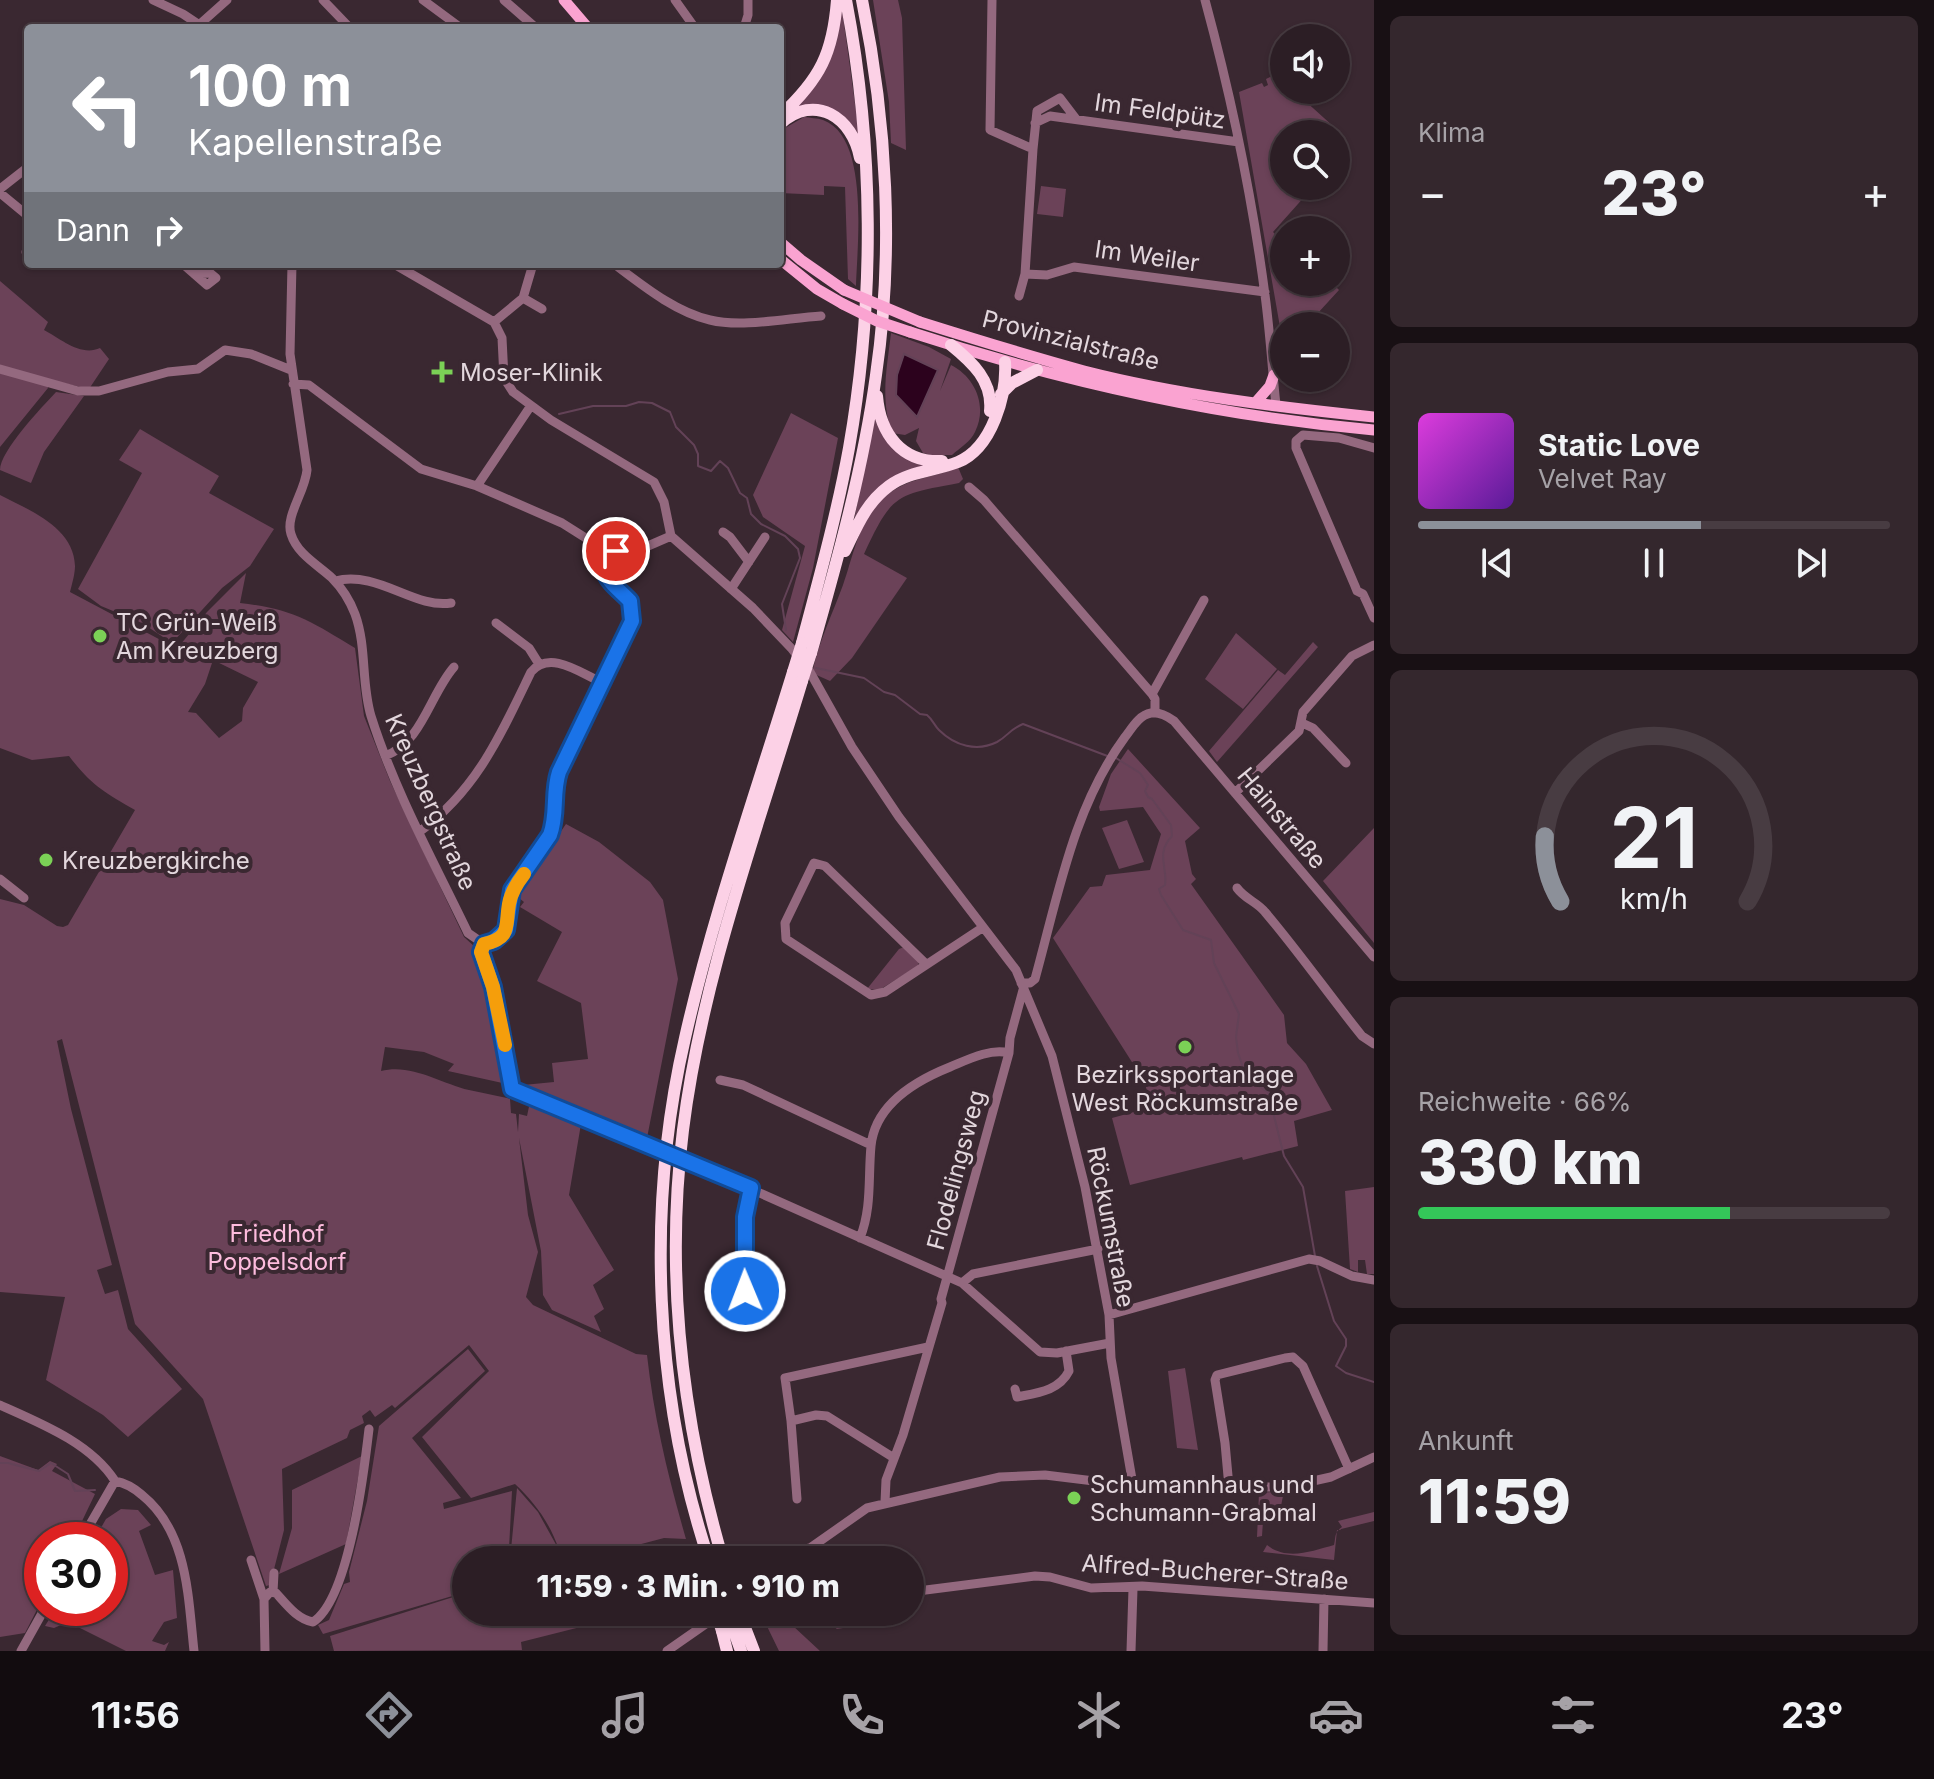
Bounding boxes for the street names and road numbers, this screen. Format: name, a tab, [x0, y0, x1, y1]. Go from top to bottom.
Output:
street label: Im Feldpütz	[1093, 87, 1227, 135]
street label: Im Weiler	[1093, 234, 1201, 278]
street label: Provinzialstraße	[979, 304, 1163, 376]
street label: Kreuzbergstraße	[379, 709, 483, 895]
street label: Hainstraße	[1231, 762, 1333, 874]
street label: Flodelingsweg	[921, 1087, 991, 1253]
street label: Röckumstraße	[1081, 1144, 1141, 1310]
street label: Alfred-Bucherer-Straße	[1080, 1548, 1350, 1596]

